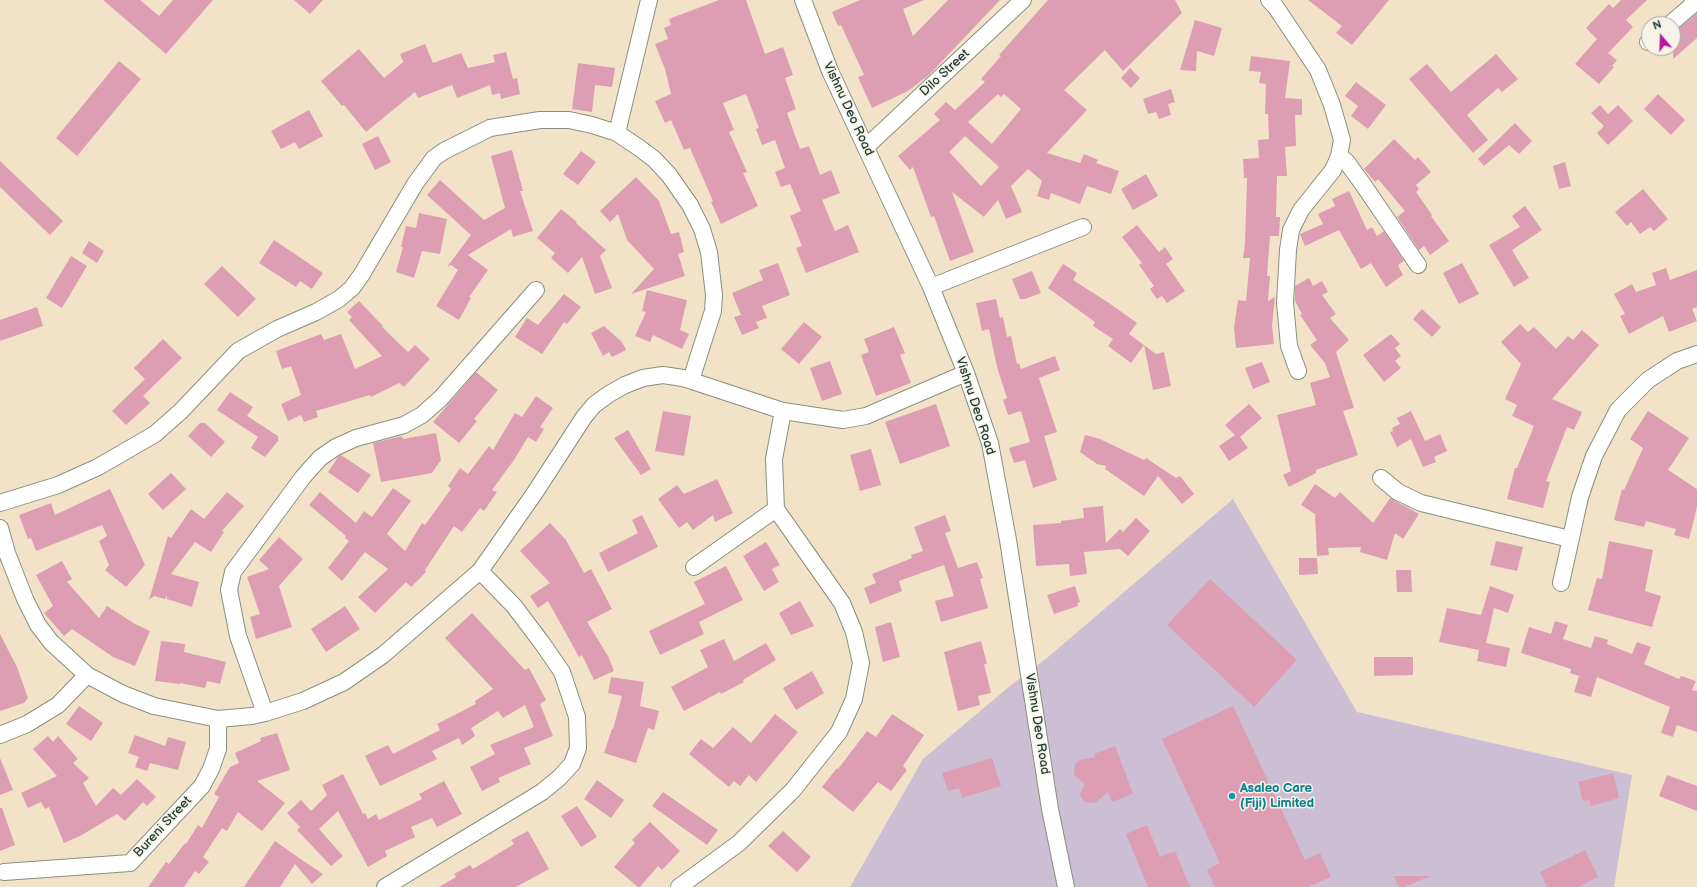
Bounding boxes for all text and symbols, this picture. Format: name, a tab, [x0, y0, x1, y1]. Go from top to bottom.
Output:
north arrow	[1641, 16, 1681, 56]
text: N	[1651, 18, 1663, 33]
street label: Dilo Street	[917, 46, 973, 100]
street label: Vishnu Deo Road	[819, 59, 877, 159]
street label: Vishnu Deo Road	[952, 355, 998, 457]
street label: Vishnu Deo Road	[1021, 672, 1053, 776]
place label: Asaleo Care (Fiji) Limited	[1240, 781, 1314, 812]
marker: Asaleo Care (Fiji) Limited	[1227, 791, 1237, 801]
street label: Bureni Street	[131, 793, 195, 861]

